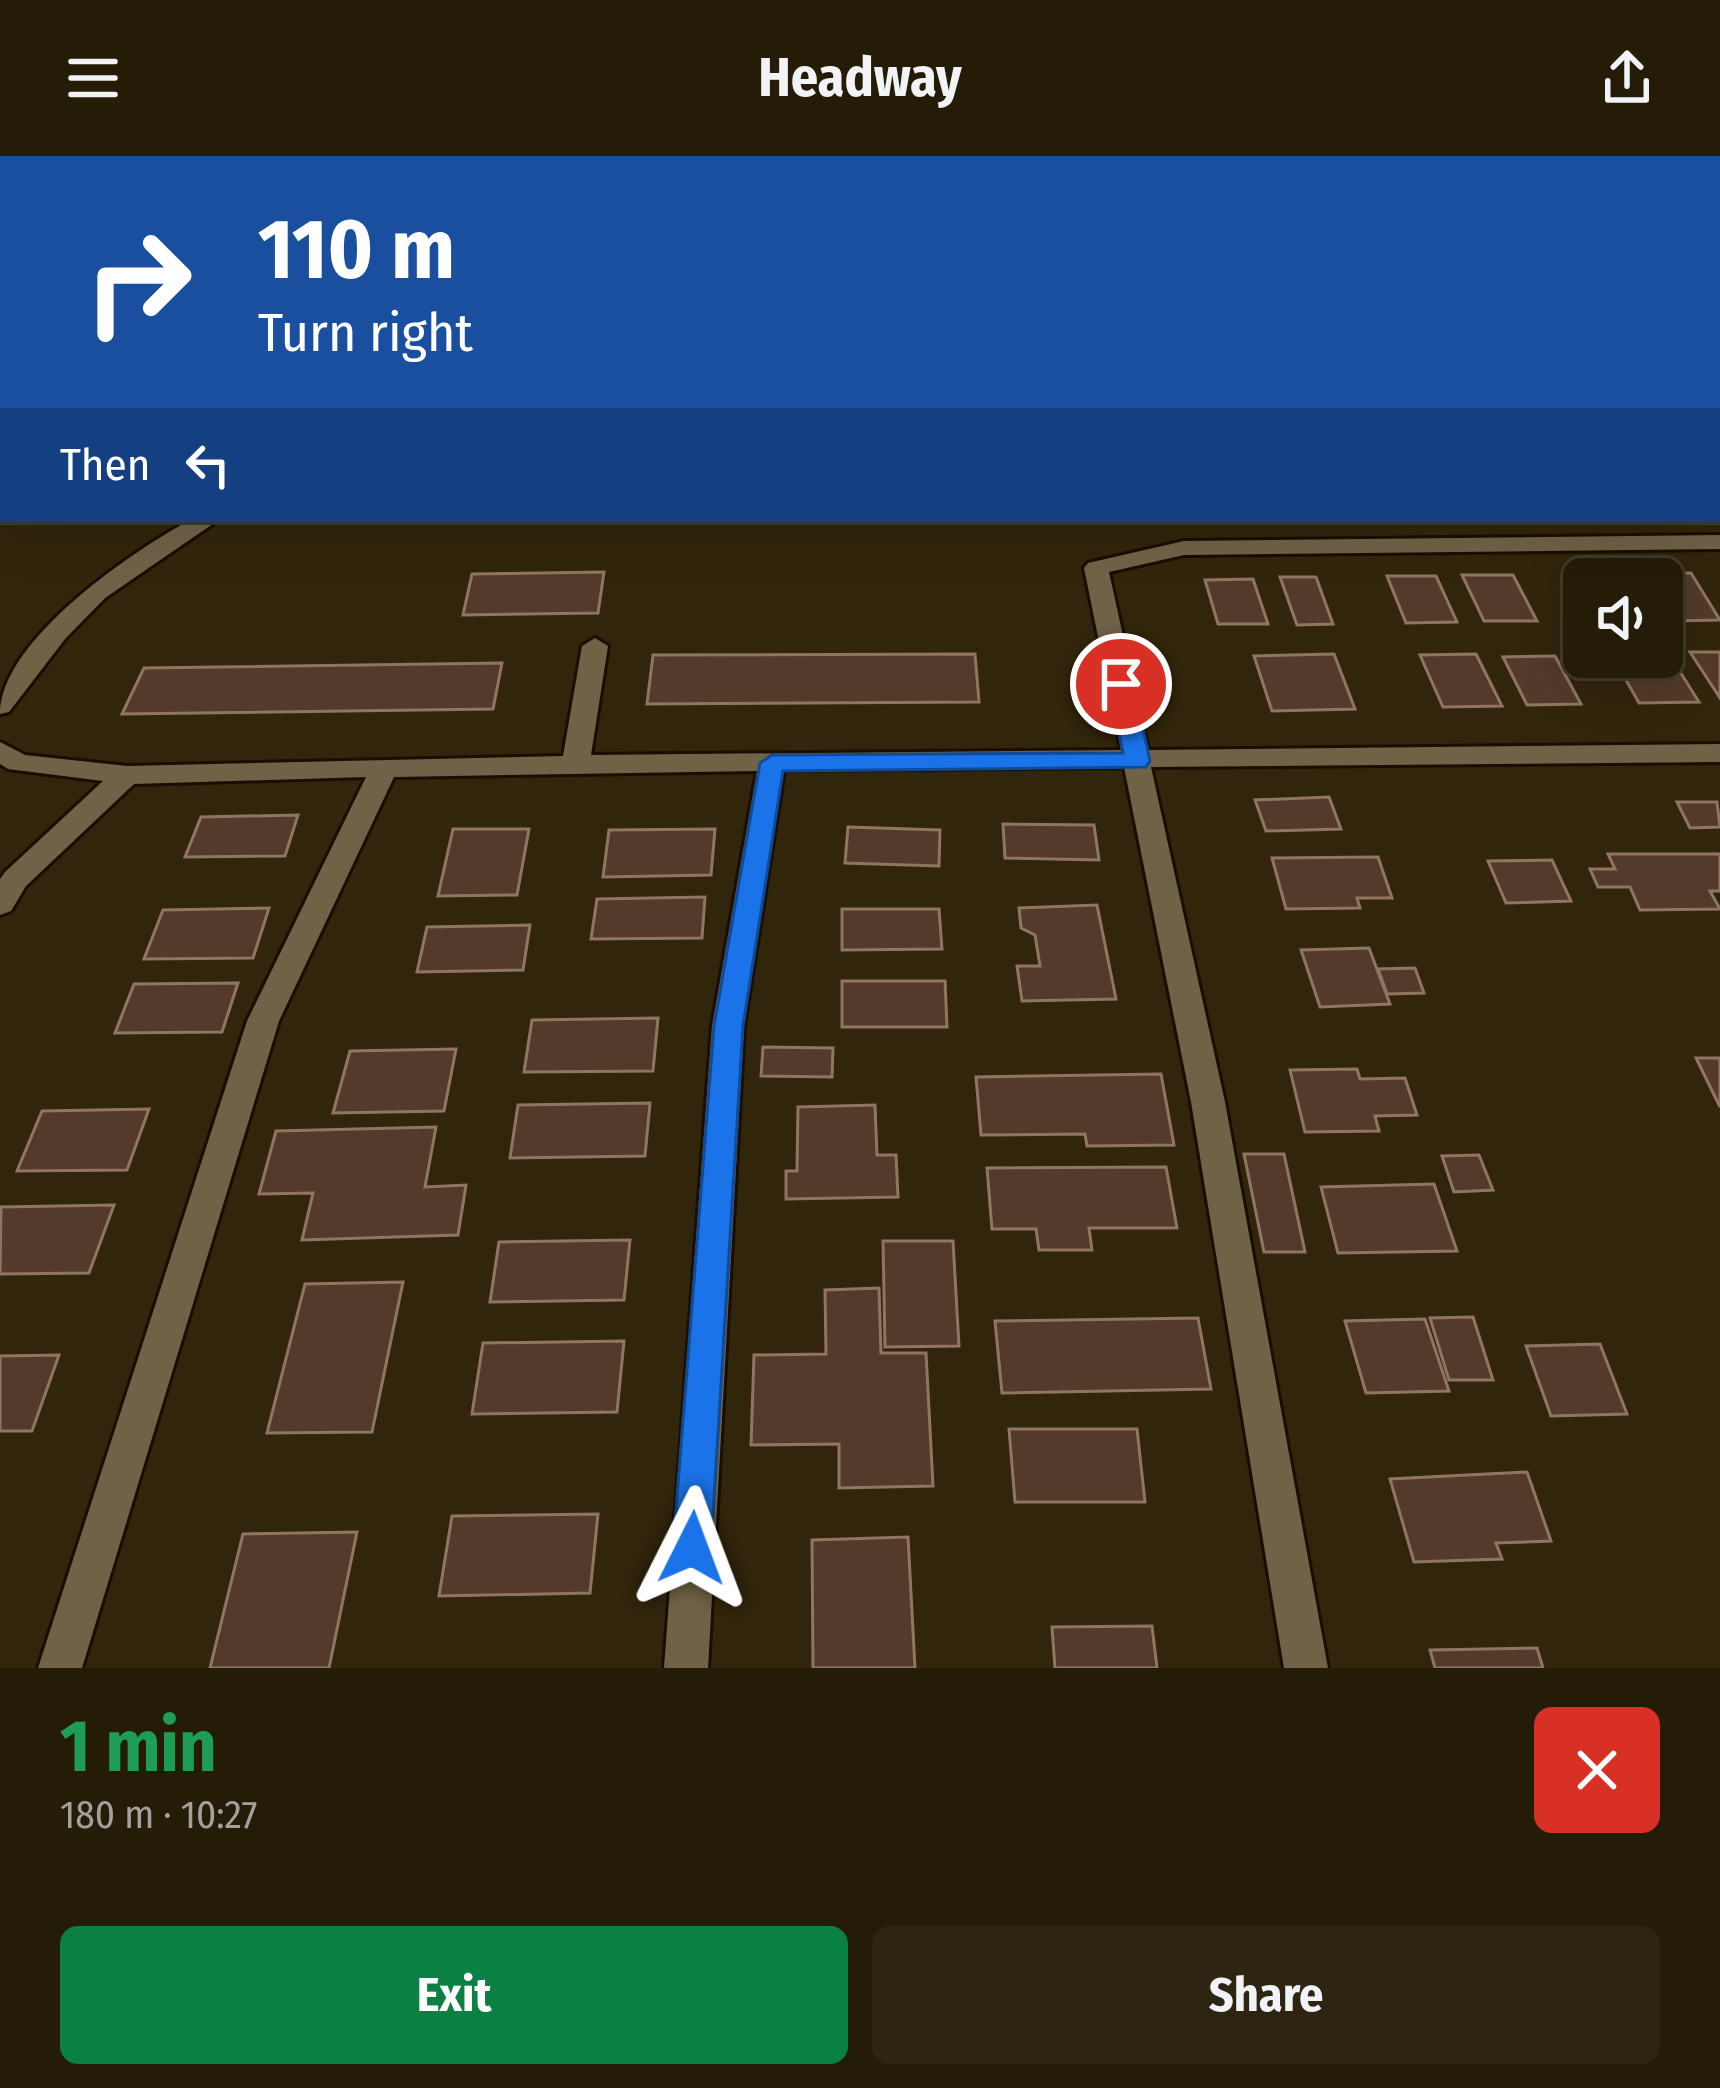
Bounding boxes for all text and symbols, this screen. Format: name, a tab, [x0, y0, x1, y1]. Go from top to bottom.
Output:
icon: menu	[60, 45, 126, 111]
icon: share	[1594, 45, 1660, 111]
text: Headway	[758, 46, 962, 110]
text: 110 m	[258, 199, 455, 300]
icon: right	[60, 204, 216, 360]
text: Turn right	[258, 301, 473, 365]
icon: left	[175, 432, 241, 498]
text: Then	[60, 438, 151, 492]
map controls	[1563, 558, 1683, 678]
button: sound	[1563, 558, 1683, 678]
pin	[1070, 633, 1172, 735]
icon: arrive	[1088, 651, 1154, 717]
position arrow	[629, 1485, 755, 1611]
text: 1 min	[60, 1704, 217, 1790]
button: close	[1534, 1707, 1660, 1833]
text: 180 m · 10:27	[60, 1792, 257, 1838]
button: Exit	[60, 1926, 848, 2064]
button: Share	[872, 1926, 1660, 2064]

